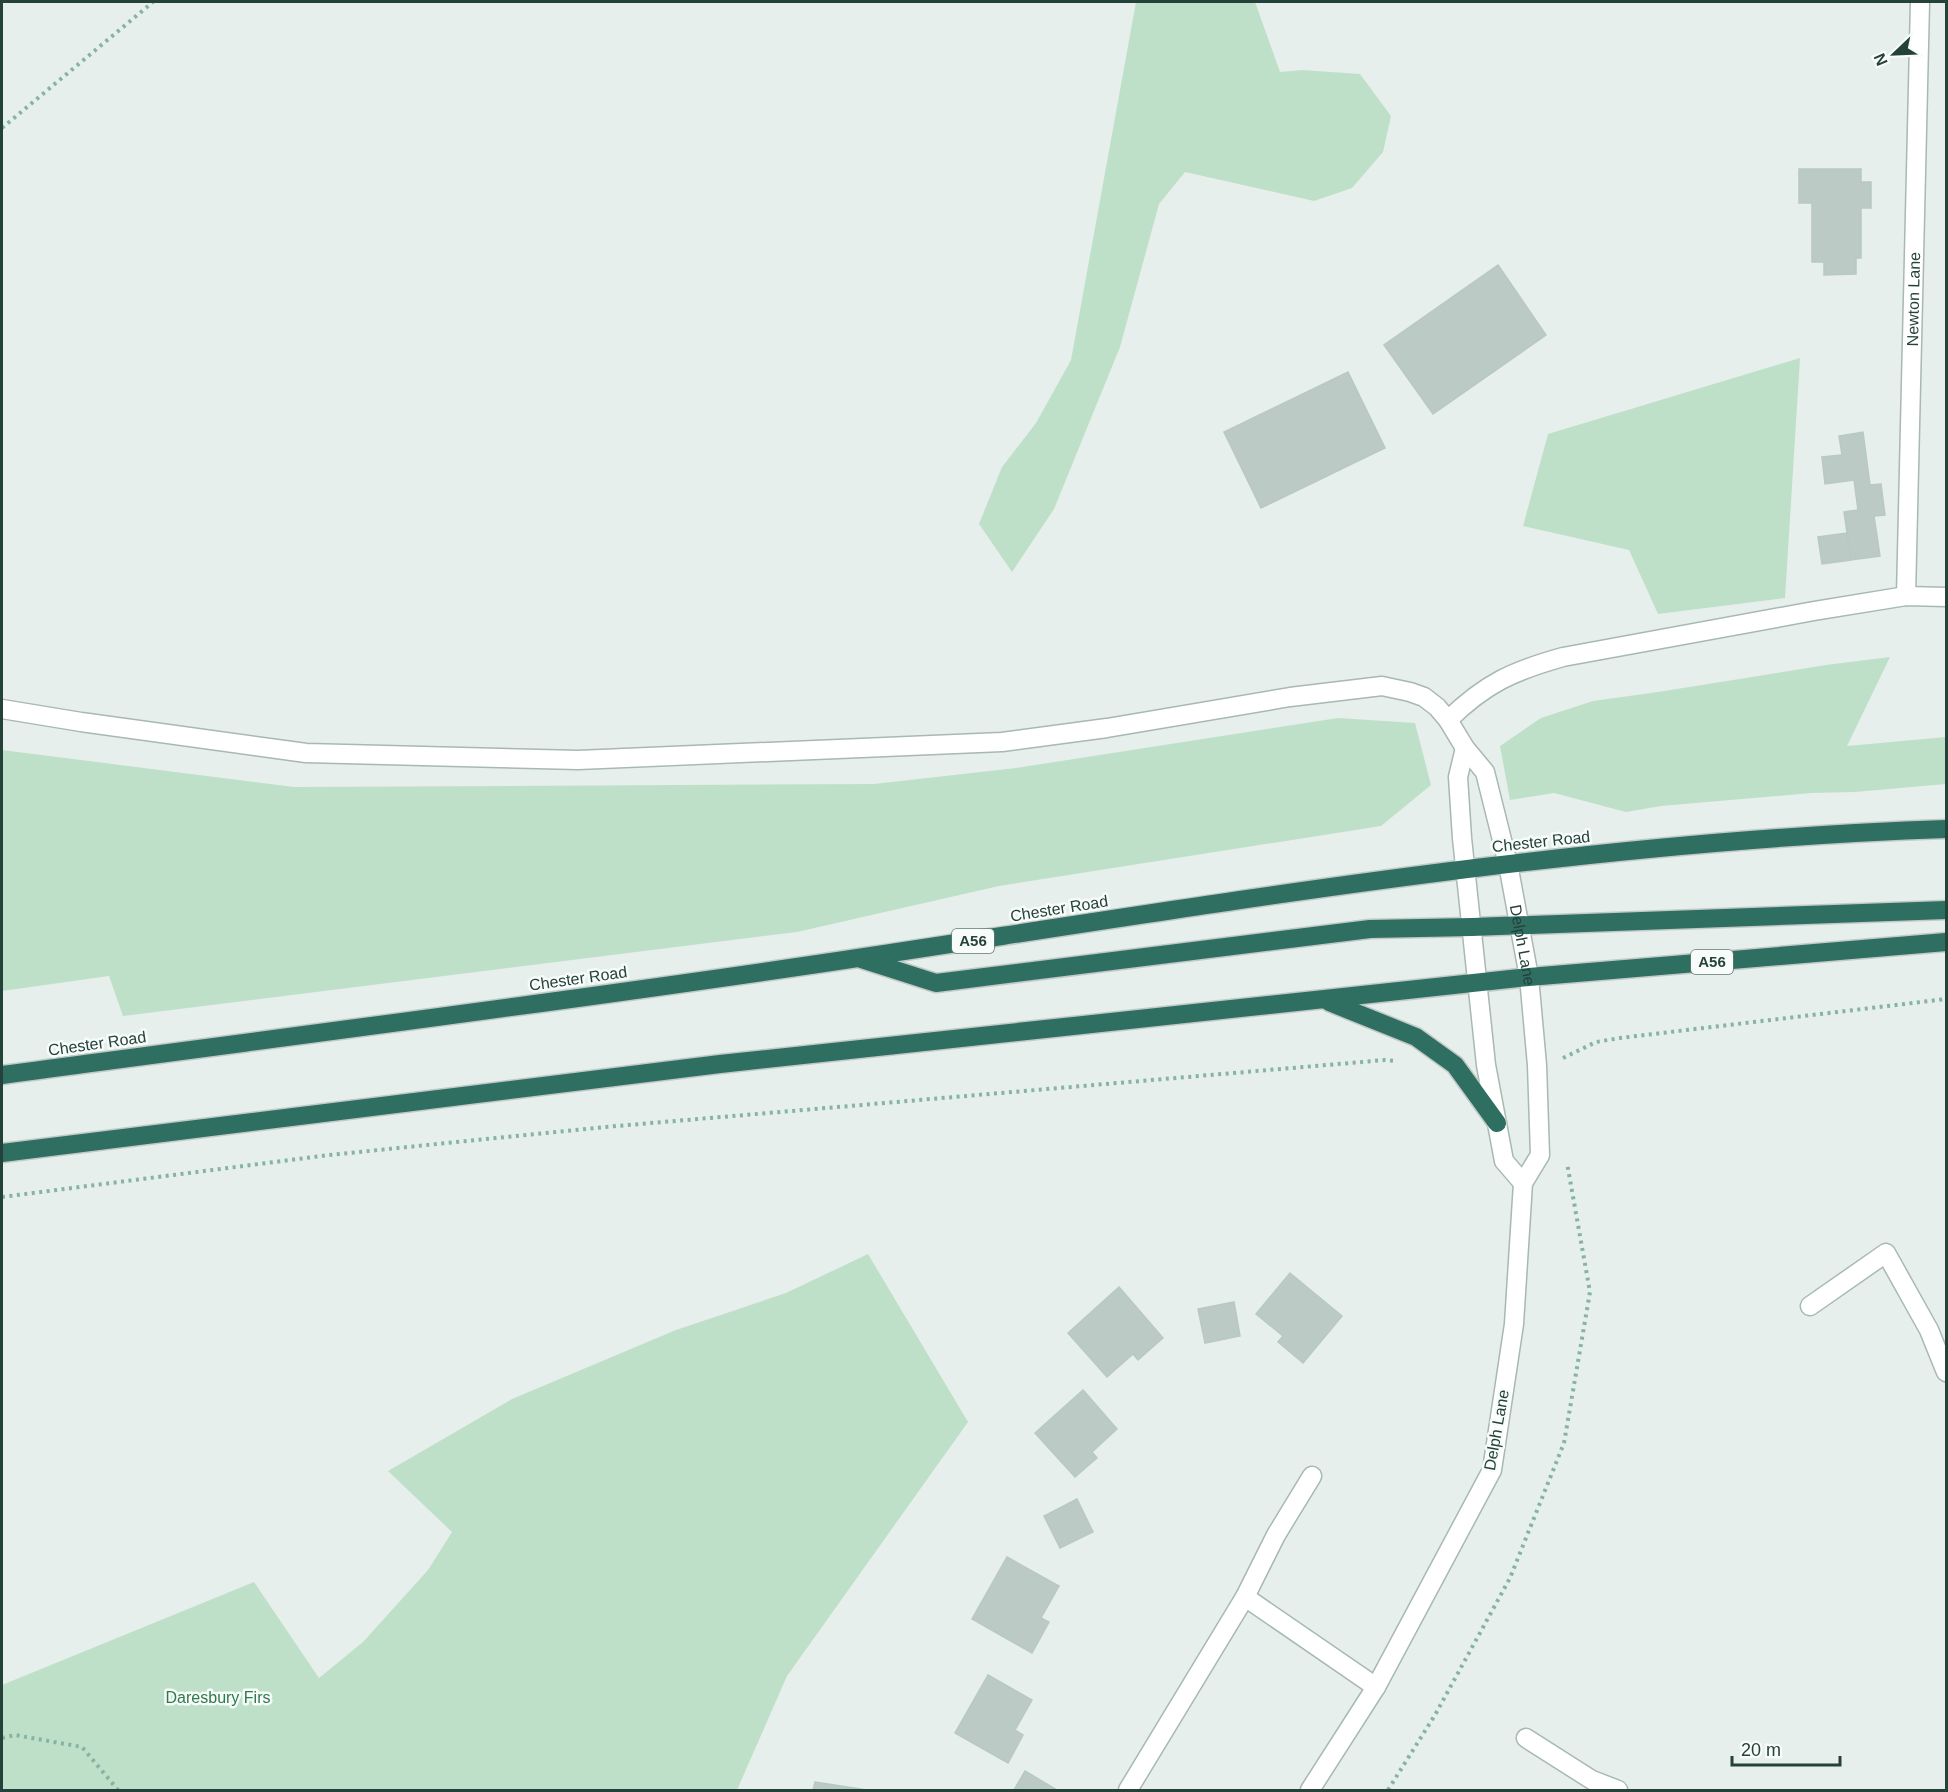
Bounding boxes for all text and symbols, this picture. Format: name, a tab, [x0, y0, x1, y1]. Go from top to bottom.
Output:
north arrow	[1864, 24, 1924, 84]
text: N	[1871, 51, 1891, 68]
street label: Newton Lane	[1904, 252, 1923, 346]
street label: Chester Road	[1491, 828, 1591, 855]
street label: Chester Road	[1009, 892, 1109, 925]
street label: Delph Lane	[1507, 903, 1538, 986]
road number: A56	[952, 929, 994, 953]
road number: A56	[1691, 950, 1733, 974]
street label: Chester Road	[528, 963, 628, 994]
street label: Chester Road	[47, 1028, 147, 1059]
street label: Delph Lane	[1481, 1388, 1512, 1472]
park label: Daresbury Firs	[166, 1689, 270, 1706]
scale bar	[1732, 1729, 1840, 1767]
text: 20 m	[1741, 1740, 1781, 1760]

